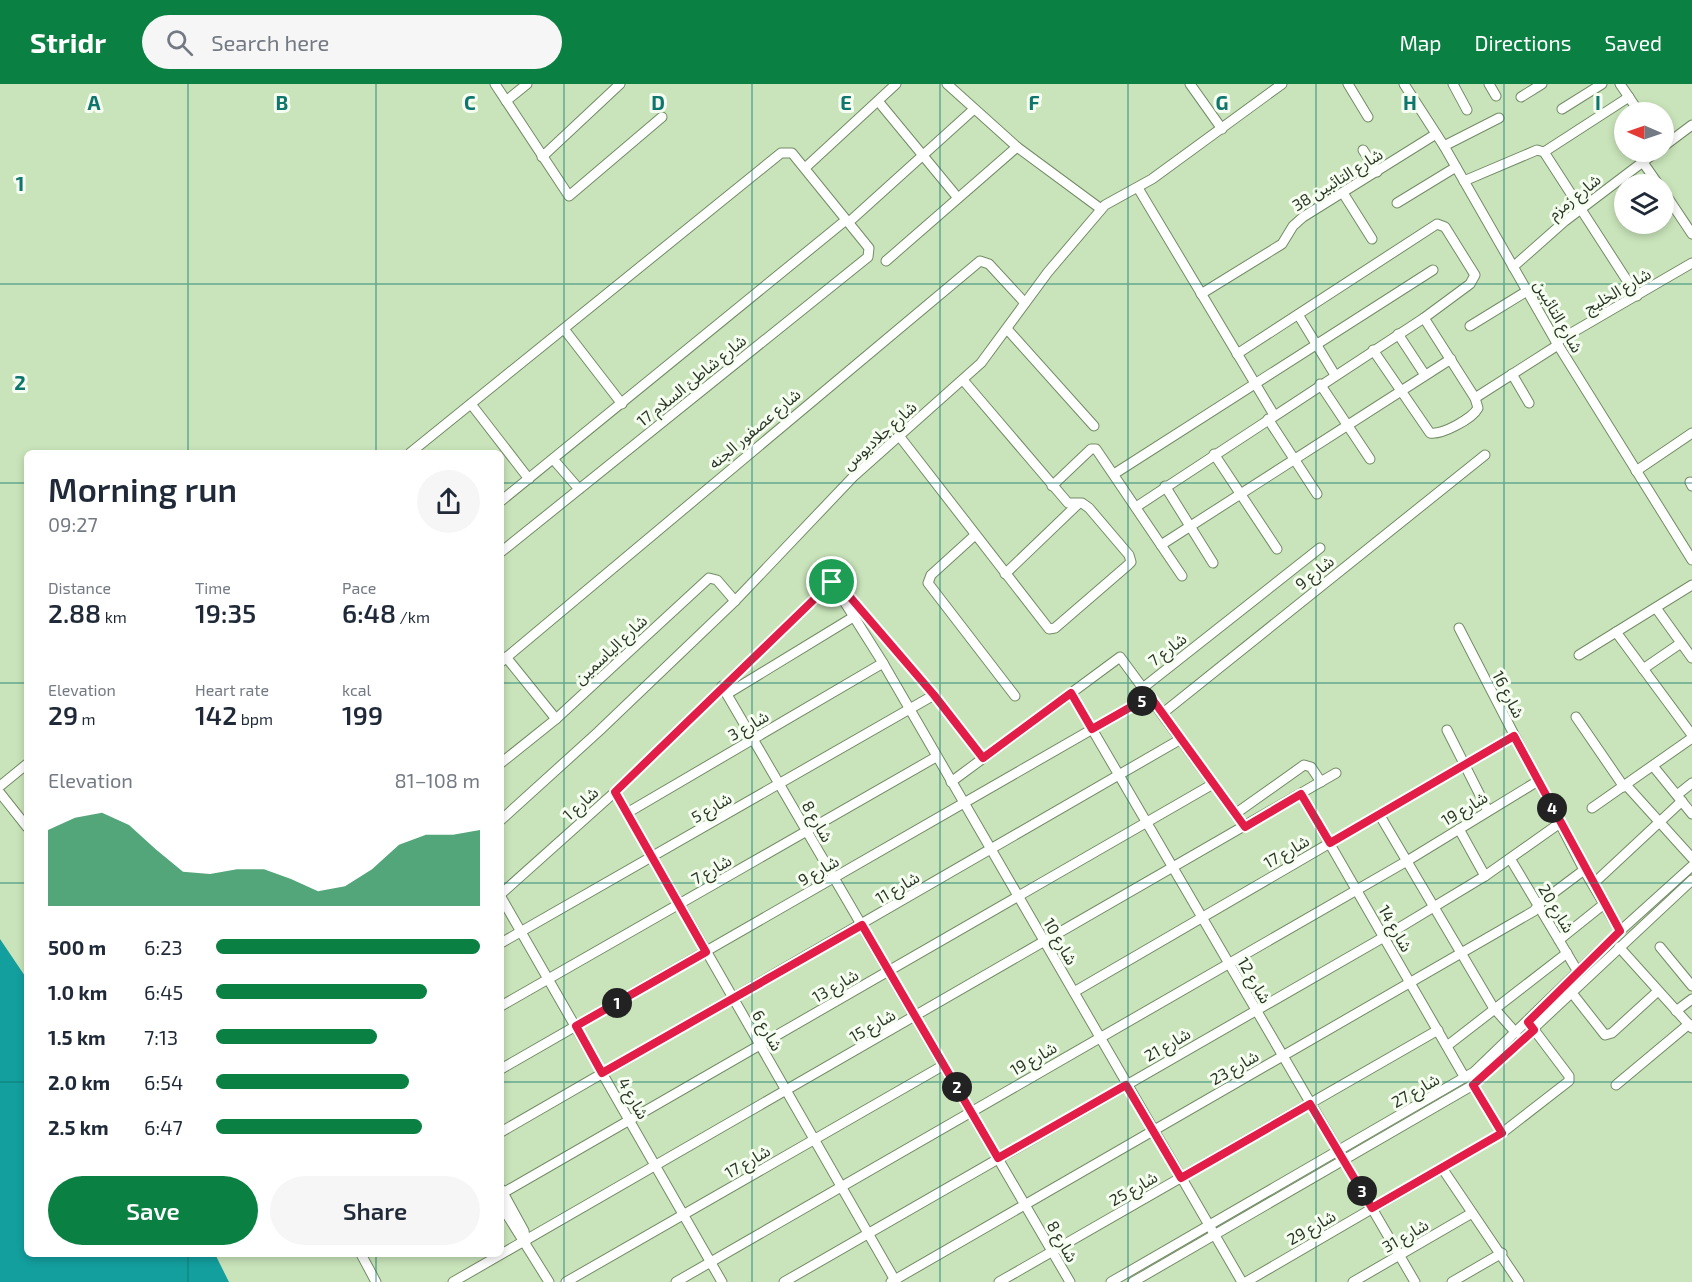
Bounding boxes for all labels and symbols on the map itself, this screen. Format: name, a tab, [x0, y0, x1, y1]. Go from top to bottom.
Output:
text: A	[87, 90, 101, 114]
text: B	[276, 90, 288, 114]
text: C	[464, 90, 476, 114]
text: D	[651, 90, 665, 114]
text: E	[840, 90, 852, 114]
text: F	[1028, 90, 1040, 114]
text: G	[1216, 90, 1228, 114]
text: H	[1403, 90, 1417, 114]
text: I	[1595, 90, 1601, 114]
north arrow	[1614, 102, 1674, 162]
street label: شارع التائبين 38	[1288, 144, 1388, 218]
street label: شارع زمزم	[1544, 169, 1607, 226]
text: 1	[16, 171, 24, 195]
street label: شارع الخليج	[1580, 263, 1656, 320]
street label: شارع التائبين	[1527, 276, 1587, 358]
street label: شارع شاطئ السلام 17	[633, 330, 752, 433]
text: 2	[14, 370, 26, 394]
street label: شارع عصفور الجنه	[704, 384, 806, 475]
street label: شارع جلاديوس	[838, 397, 923, 476]
street label: شارع 9	[1291, 551, 1340, 596]
pin	[806, 556, 857, 607]
street label: شارع الياسمين	[570, 610, 653, 691]
street label: شارع 7	[1144, 628, 1192, 673]
street label: شارع 16	[1486, 667, 1529, 723]
pin: 5	[1127, 686, 1157, 716]
street label: شارع 3	[724, 706, 774, 748]
street label: شارع 1	[558, 782, 604, 827]
street label: شارع 19	[1438, 787, 1493, 833]
street label: شارع 5	[687, 788, 737, 830]
pin: 4	[1537, 793, 1567, 823]
street label: شارع 8	[795, 797, 837, 847]
street label: شارع 17	[1260, 830, 1314, 875]
street label: شارع 7	[688, 850, 736, 891]
street label: شارع 9	[794, 851, 844, 893]
street label: شارع 11	[872, 867, 924, 911]
street label: شارع 20	[1532, 880, 1579, 938]
street label: شارع 14	[1372, 901, 1417, 957]
street label: شارع 10	[1037, 914, 1082, 970]
street label: شارع 12	[1231, 954, 1276, 1008]
street label: شارع 13	[809, 964, 863, 1009]
pin: 1	[602, 988, 632, 1018]
street label: شارع 15	[846, 1004, 900, 1049]
street label: شارع 6	[745, 1006, 787, 1056]
street label: شارع 21	[1141, 1023, 1195, 1068]
street label: شارع 19	[1006, 1037, 1062, 1082]
street label: شارع 23	[1206, 1046, 1264, 1092]
street label: شارع 27	[1388, 1069, 1444, 1115]
pin: 2	[942, 1072, 972, 1102]
street label: شارع 4	[611, 1074, 653, 1124]
street label: شارع 17	[721, 1140, 775, 1185]
street label: شارع 25	[1106, 1167, 1162, 1213]
pin: 3	[1347, 1176, 1377, 1206]
street label: شارع 29	[1283, 1206, 1341, 1252]
street label: شارع 31	[1379, 1214, 1433, 1259]
street label: شارع 8	[1040, 1217, 1082, 1267]

